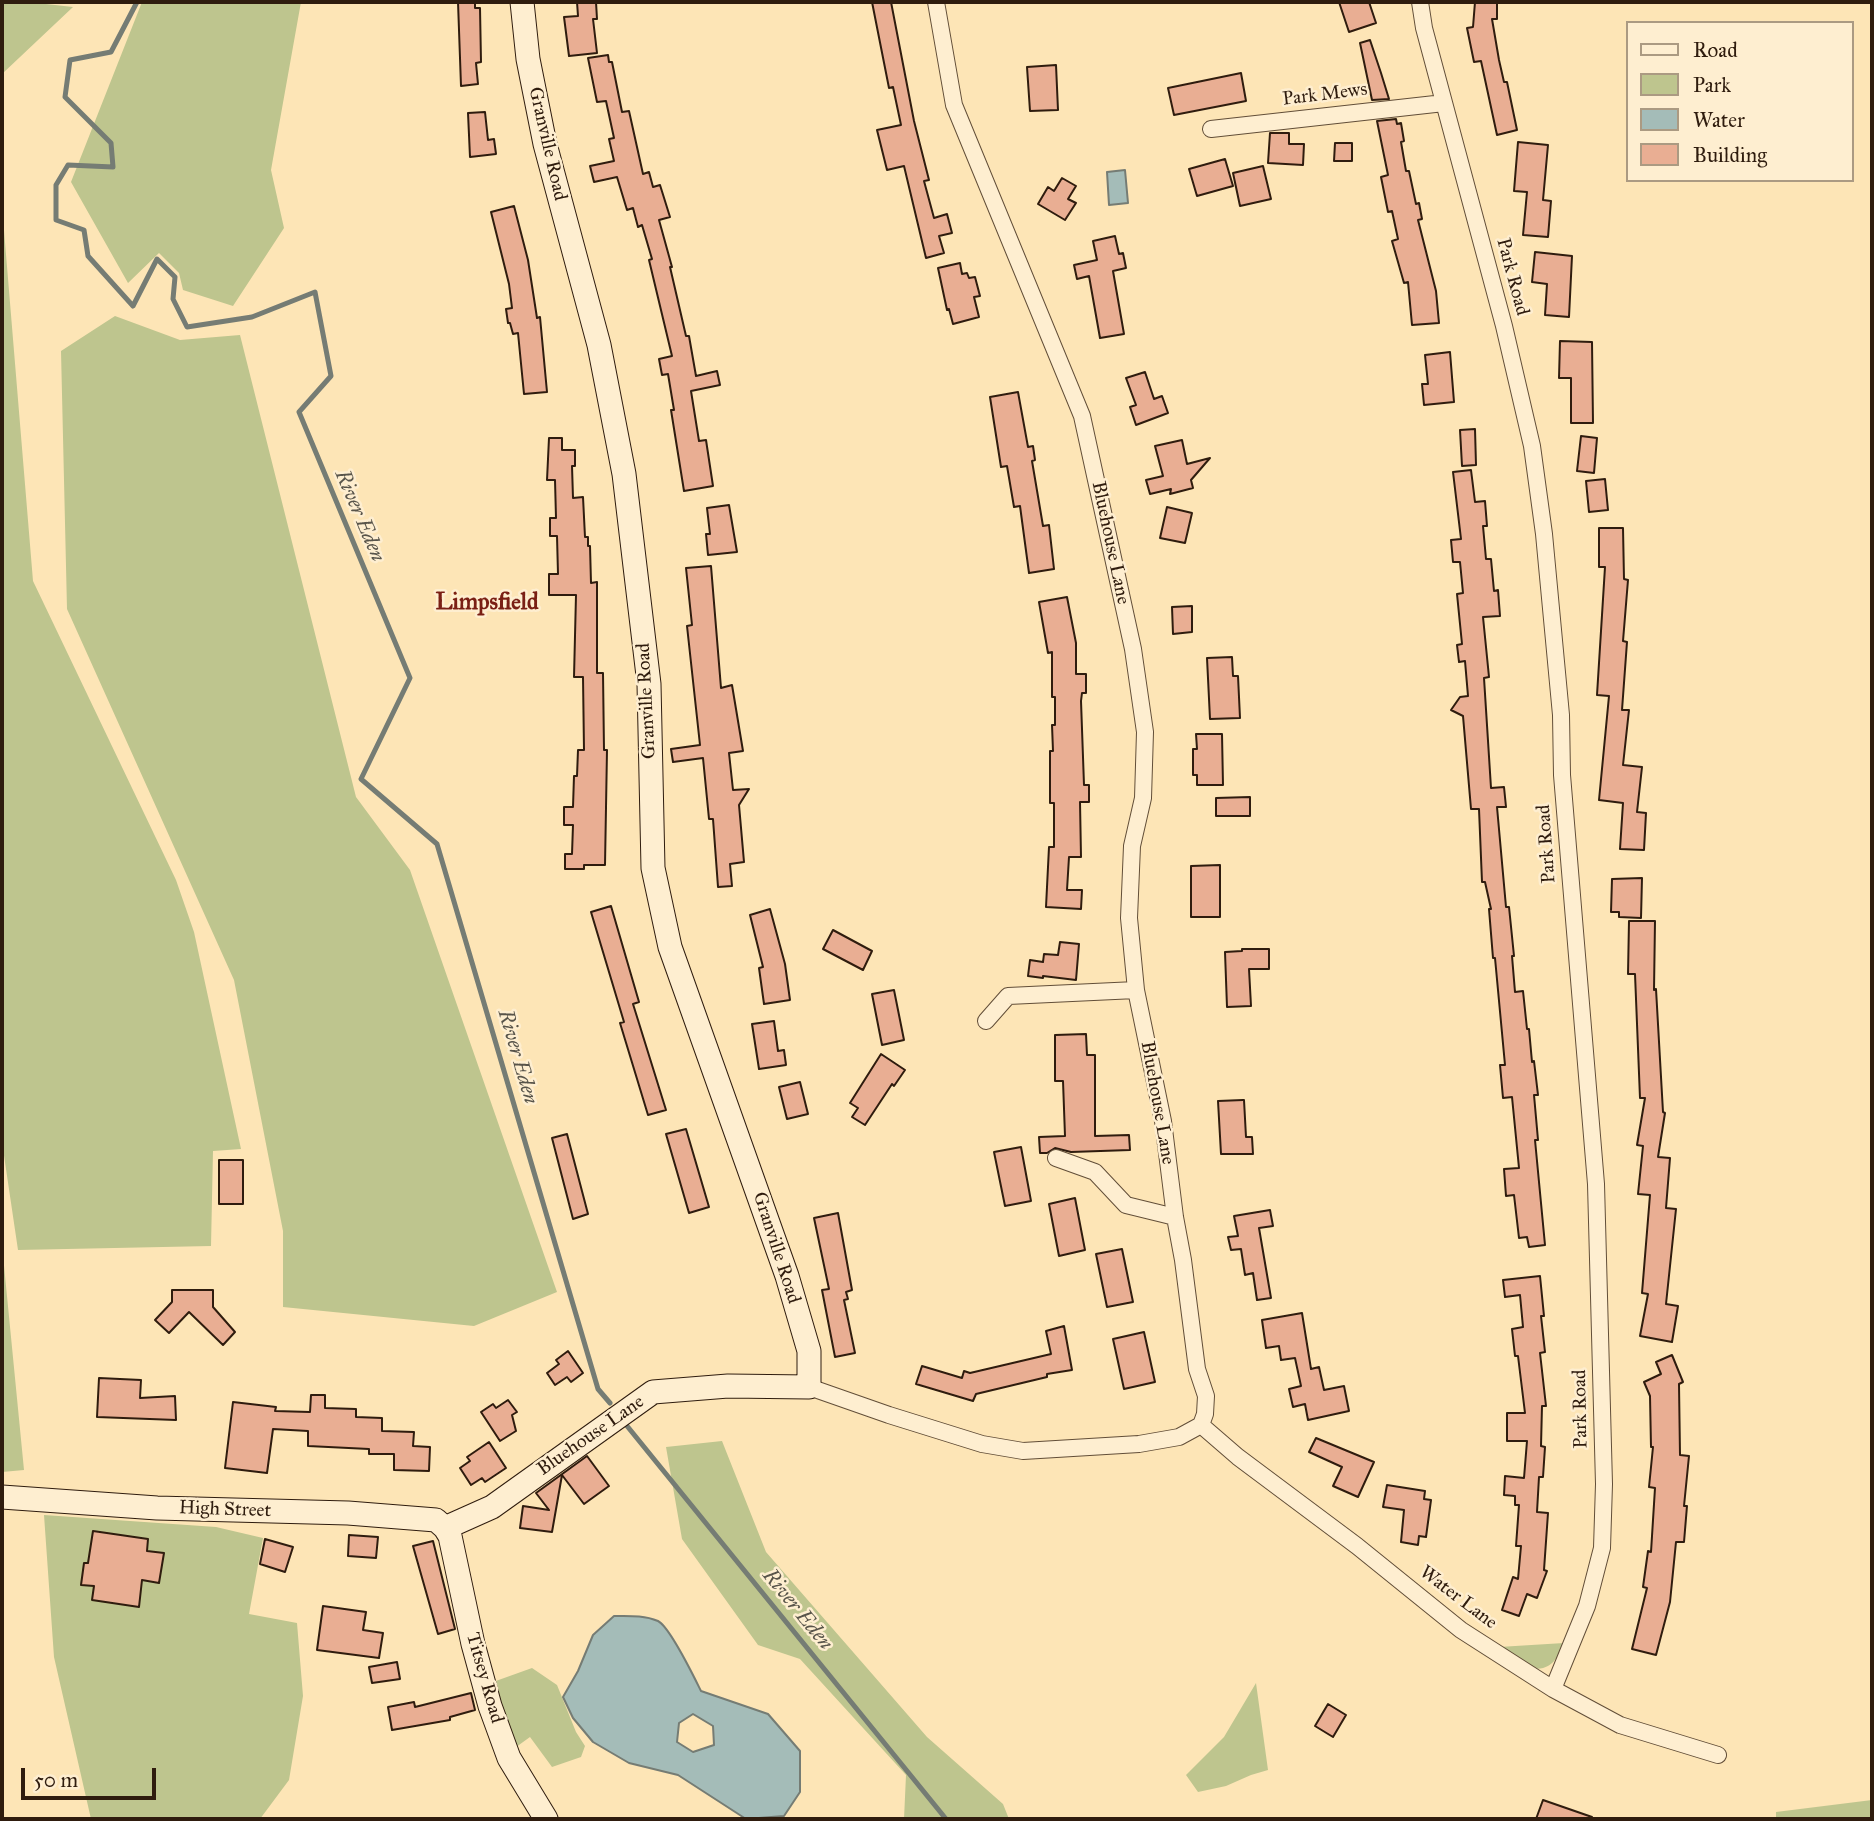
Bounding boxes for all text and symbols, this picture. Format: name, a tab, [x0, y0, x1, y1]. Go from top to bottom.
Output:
legend	[1626, 21, 1853, 182]
text: Road	[1693, 37, 1738, 63]
text: Park	[1693, 72, 1731, 98]
street label: Park Mews	[1281, 78, 1369, 112]
street label: Granville Road	[523, 85, 571, 203]
text: Water	[1693, 107, 1745, 133]
text: Building	[1693, 142, 1767, 168]
street label: Park Road	[1491, 236, 1533, 318]
water label: River Eden	[328, 466, 390, 566]
street label: Bluehouse Lane	[1086, 479, 1134, 607]
district label: Limpsfield	[435, 589, 539, 617]
street label: Granville Road	[633, 642, 661, 760]
street label: Park Road	[1533, 804, 1561, 884]
water label: River Eden	[491, 1007, 543, 1107]
street label: Bluehouse Lane	[1135, 1039, 1179, 1167]
street label: Granville Road	[747, 1189, 805, 1307]
street label: Park Road	[1569, 1369, 1593, 1449]
street label: Bluehouse Lane	[533, 1391, 649, 1481]
street label: High Street	[178, 1497, 272, 1523]
street label: Water Lane	[1415, 1561, 1501, 1635]
water label: River Eden	[757, 1564, 837, 1656]
street label: Titsey Road	[460, 1630, 508, 1726]
scale bar	[24, 1755, 159, 1799]
text: 50 m	[34, 1767, 78, 1793]

